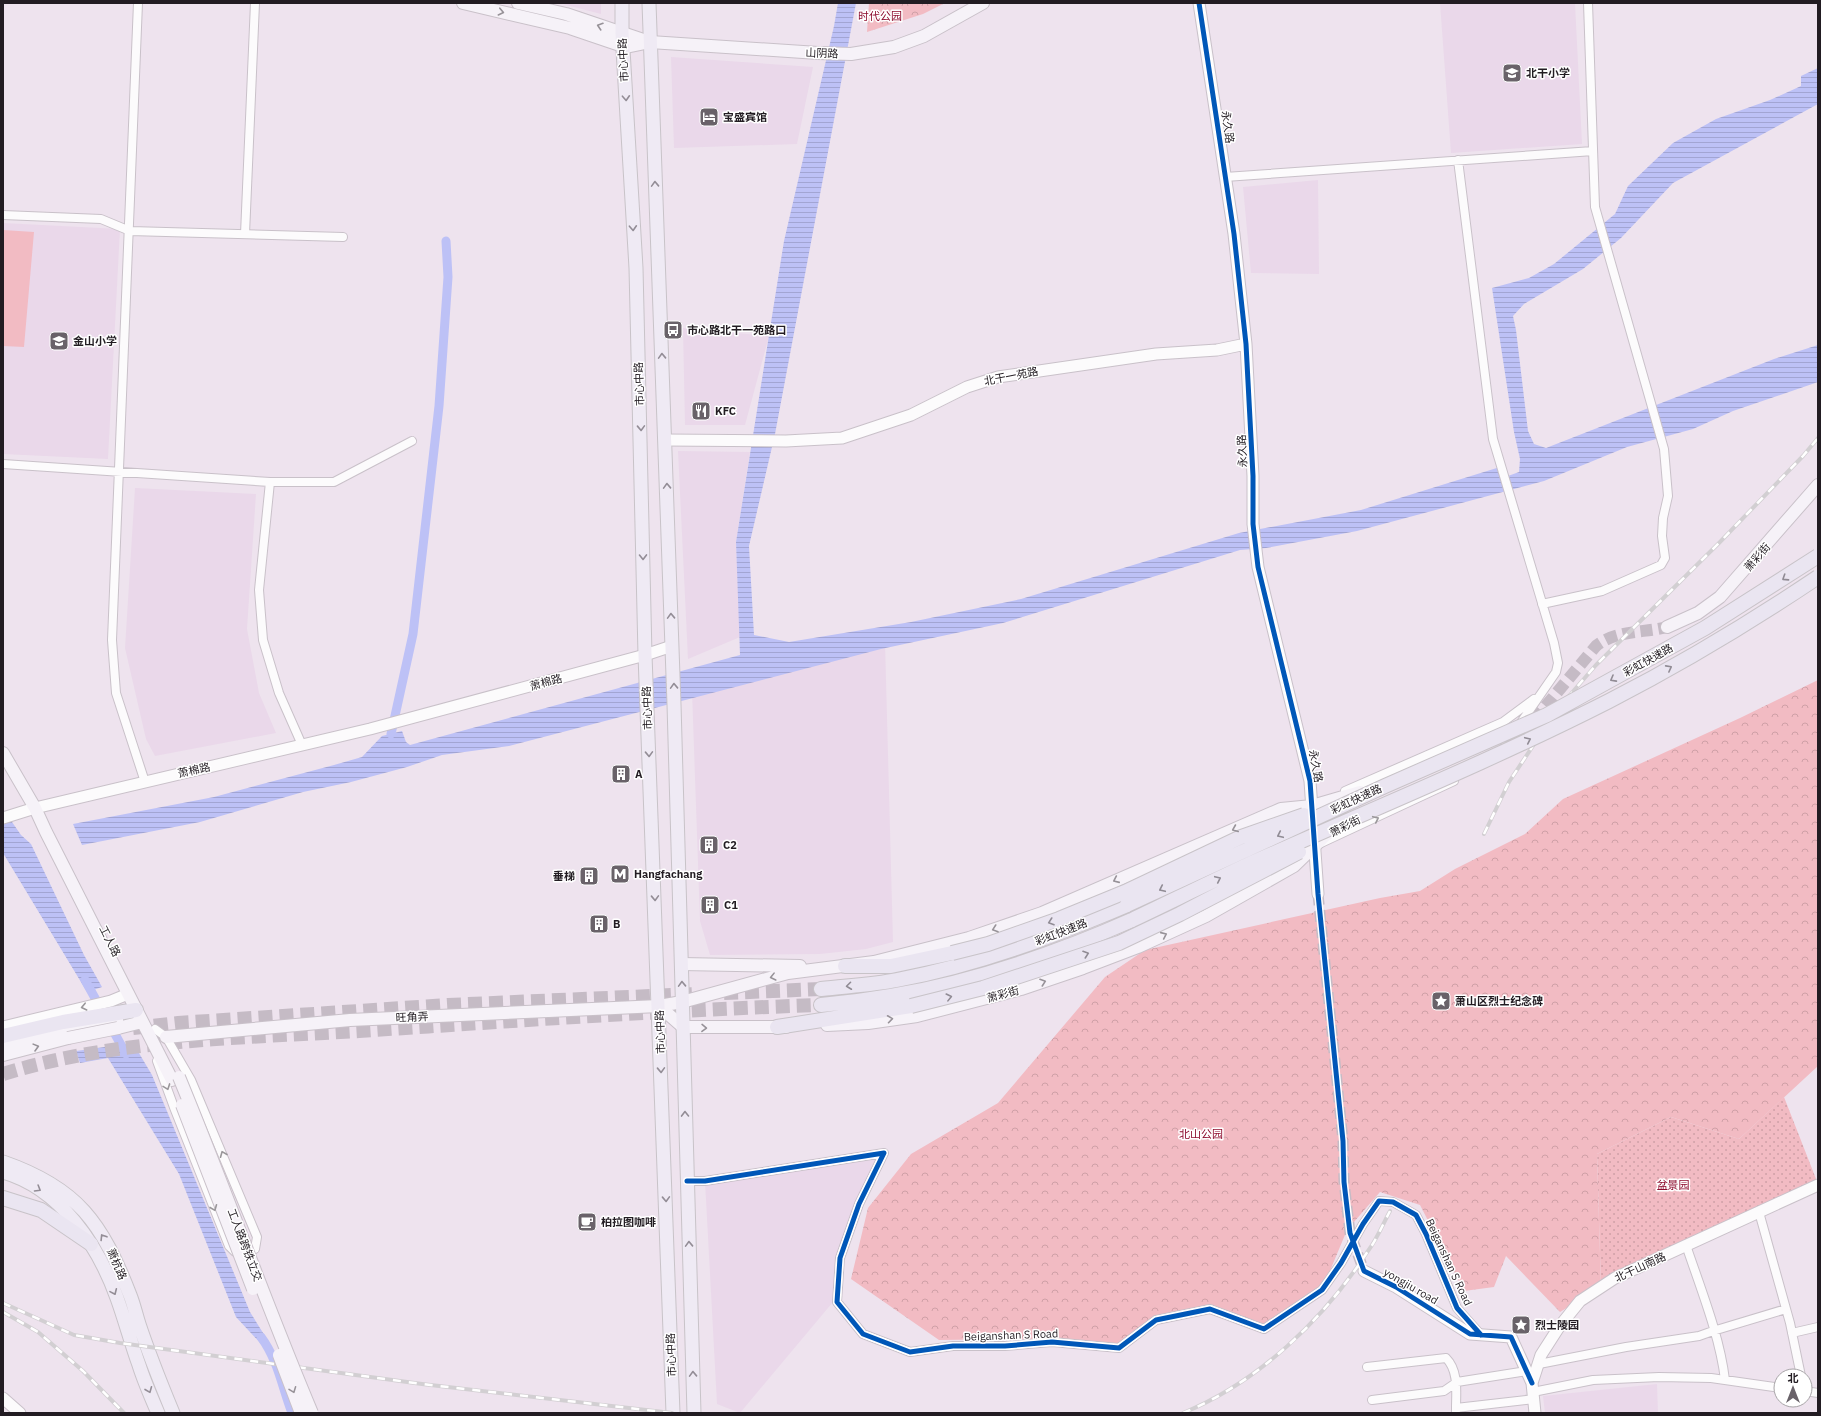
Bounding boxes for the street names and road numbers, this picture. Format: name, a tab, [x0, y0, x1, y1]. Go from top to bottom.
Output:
street label: 市心中路	[615, 38, 631, 82]
street label: 山阴路	[805, 45, 839, 61]
street label: 永久路	[1219, 110, 1237, 144]
street label: 市心中路	[631, 362, 647, 406]
street label: 北干一苑路	[983, 364, 1039, 388]
street label: 永久路	[1234, 434, 1250, 468]
street label: 萧彩街	[1741, 540, 1773, 574]
street label: 彩虹快速路	[1621, 641, 1675, 679]
street label: 萧棉路	[528, 671, 564, 693]
street label: 市心中路	[639, 686, 655, 730]
street label: 永久路	[1306, 748, 1326, 784]
street label: 萧棉路	[176, 759, 212, 781]
street label: 彩虹快速路	[1328, 781, 1384, 817]
street label: 萧彩街	[1327, 812, 1363, 840]
street label: 彩虹快速路	[1033, 916, 1089, 948]
street label: 工人路	[96, 923, 124, 959]
street label: 萧彩街	[985, 983, 1021, 1005]
street label: 旺角弄	[395, 1009, 429, 1025]
street label: 市心中路	[652, 1010, 668, 1054]
street label: 工人路跨铁立交	[225, 1207, 265, 1283]
street label: Beiganshan S Road	[1423, 1216, 1475, 1308]
street label: 萧杭路	[104, 1246, 130, 1282]
street label: 北干山南路	[1612, 1249, 1668, 1285]
street label: yongjiu road	[1381, 1265, 1441, 1307]
street label: Beiganshan S Road	[964, 1326, 1058, 1344]
street label: 市心中路	[663, 1333, 679, 1377]

